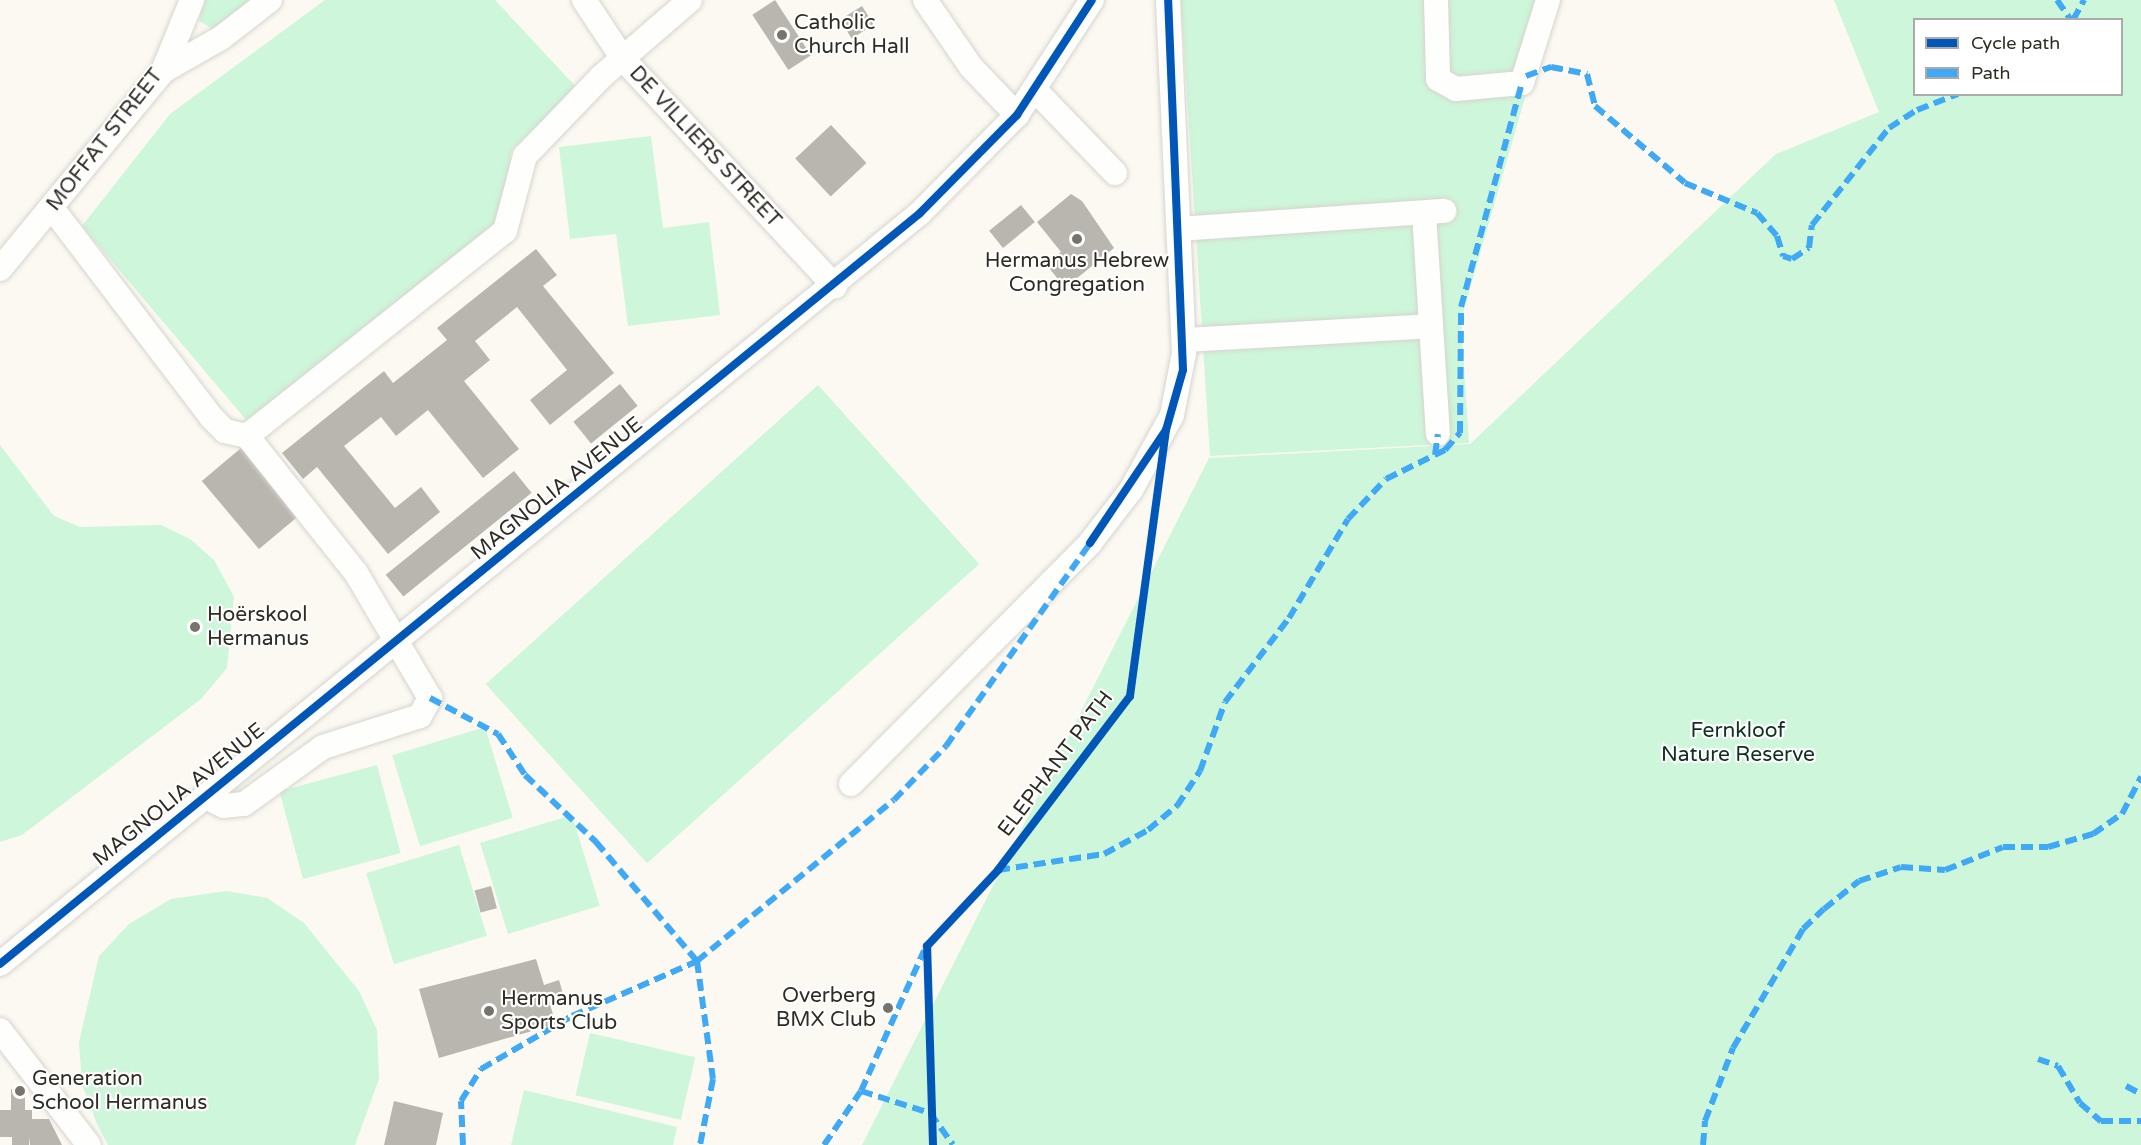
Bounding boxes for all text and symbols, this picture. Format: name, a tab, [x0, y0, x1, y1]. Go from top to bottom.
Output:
place label: Catholic Church Hall	[794, 10, 909, 60]
legend	[1913, 18, 2123, 96]
marker: Catholic Church Hall	[775, 28, 789, 42]
text: Cycle path	[1971, 32, 2060, 54]
street label: DE VILLIERS STREET	[624, 61, 786, 233]
text: Path	[1971, 62, 2010, 84]
street label: MOFFAT STREET	[42, 64, 168, 216]
marker: Hermanus Hebrew Congregation	[1070, 232, 1084, 246]
place label: Hermanus Hebrew Congregation	[985, 248, 1169, 298]
street label: MAGNOLIA AVENUE	[466, 412, 648, 566]
place label: Hoërskool Hermanus	[207, 602, 309, 652]
marker: Hoërskool Hermanus	[188, 620, 202, 634]
street label: ELEPHANT PATH	[993, 686, 1119, 842]
street label: MAGNOLIA AVENUE	[88, 718, 270, 872]
park label: Fernkloof Nature Reserve	[1661, 718, 1815, 768]
place label: Overberg BMX Club	[776, 983, 876, 1033]
place label: Hermanus Sports Club	[501, 986, 617, 1036]
marker: Overberg BMX Club	[881, 1001, 895, 1015]
marker: Hermanus Sports Club	[482, 1004, 496, 1018]
place label: Generation School Hermanus	[32, 1066, 207, 1116]
marker: Generation School Hermanus	[13, 1084, 27, 1098]

